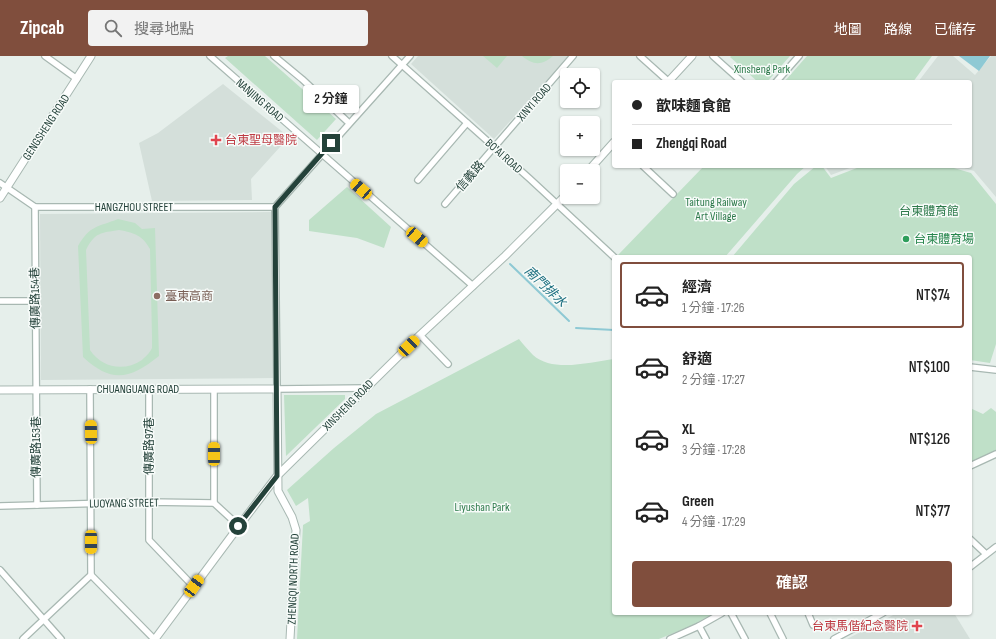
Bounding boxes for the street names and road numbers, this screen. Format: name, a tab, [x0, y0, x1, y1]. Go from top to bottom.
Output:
street label: NANJING ROAD	[233, 75, 287, 125]
street label: XINYI ROAD	[513, 80, 555, 125]
street label: GENGSHENG ROAD	[20, 91, 73, 163]
street label: BO'AI ROAD	[482, 136, 525, 177]
street label: 信義路	[453, 158, 488, 195]
street label: HANGZHOU STREET	[95, 200, 173, 215]
street label: 傳廣路154巷	[27, 267, 44, 329]
street label: XINSHENG ROAD	[319, 377, 377, 435]
street label: CHUANGUANG ROAD	[97, 382, 179, 397]
street label: 傳廣路153巷	[29, 416, 44, 478]
street label: 傳廣路97巷	[142, 417, 157, 475]
street label: LUOYANG STREET	[89, 495, 159, 512]
street label: ZHENGQI NORTH ROAD	[284, 533, 303, 625]

